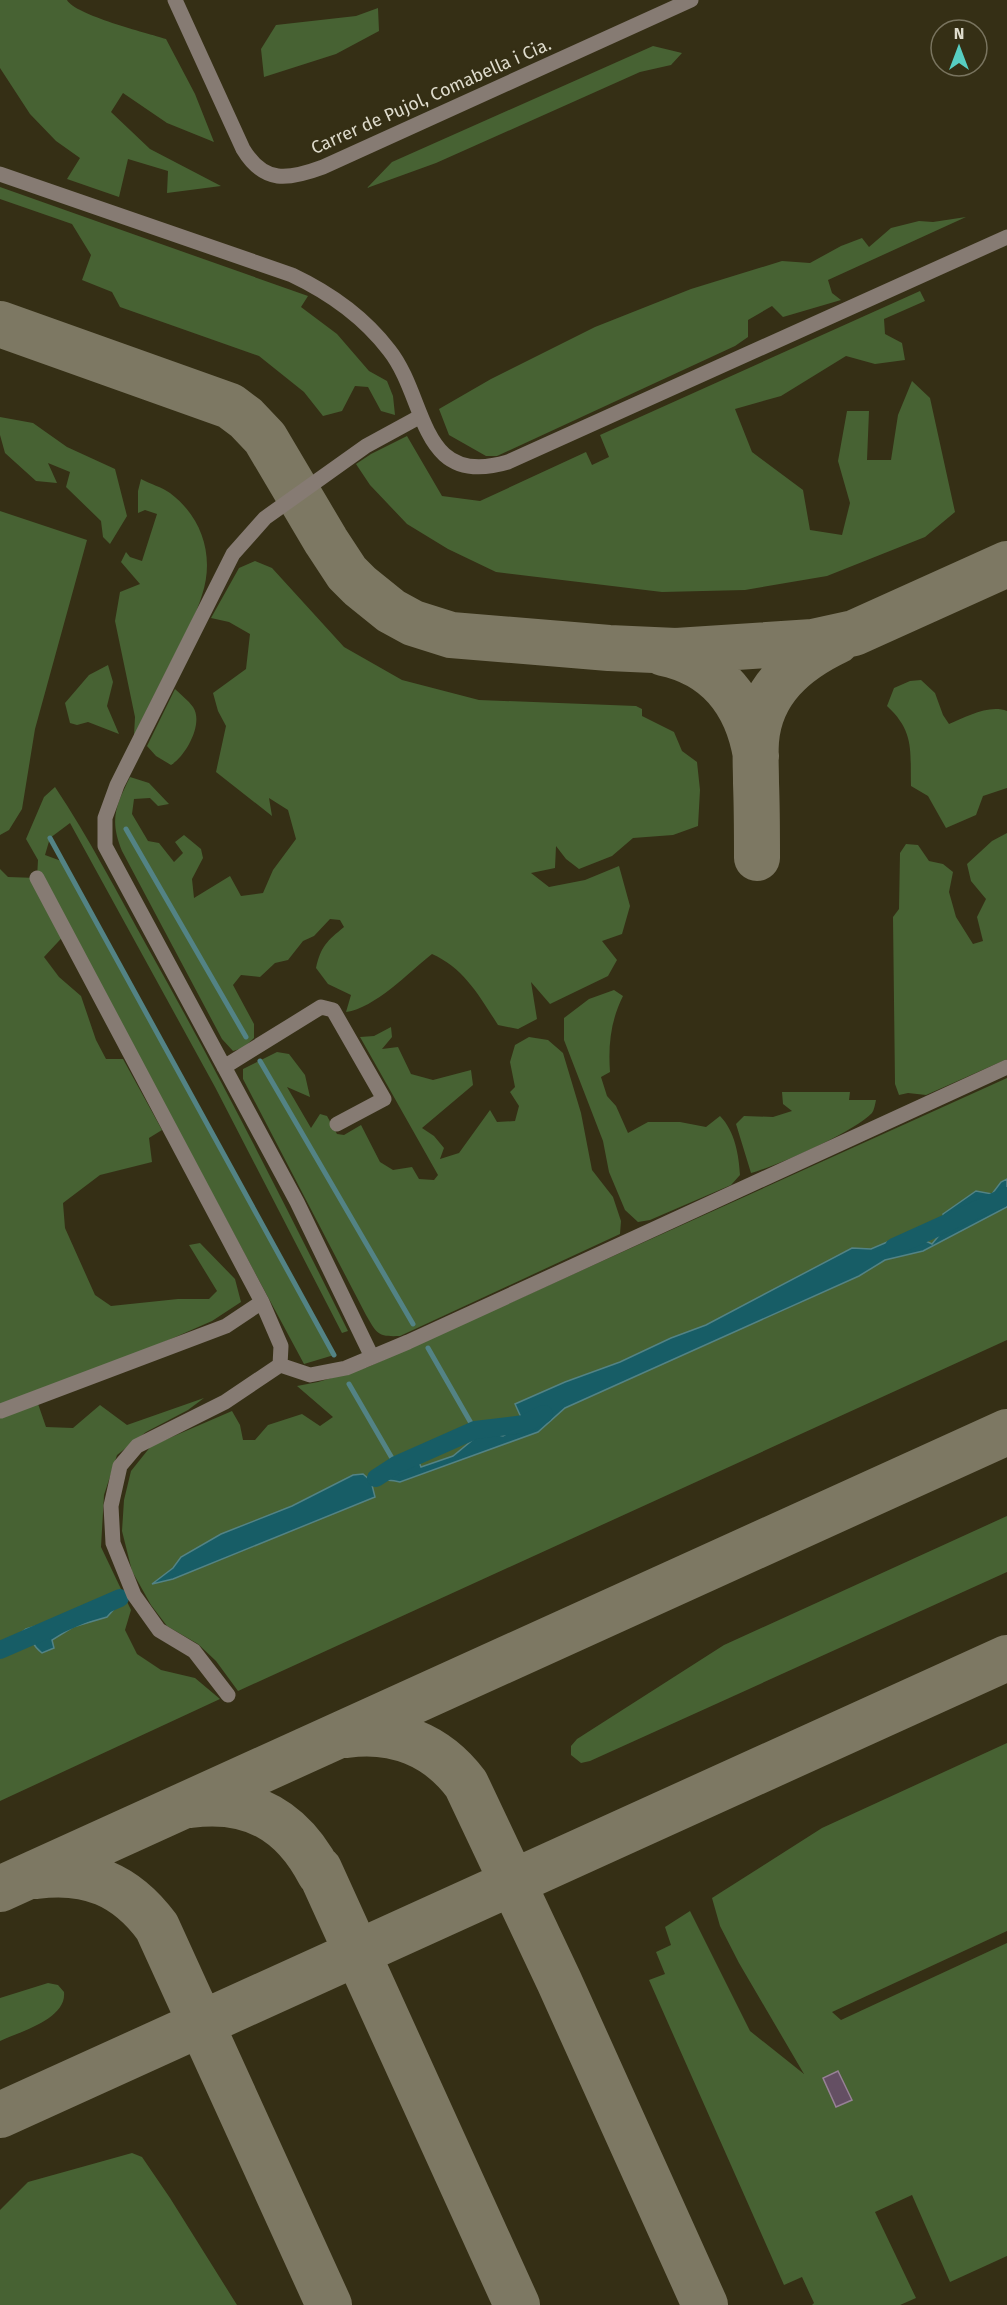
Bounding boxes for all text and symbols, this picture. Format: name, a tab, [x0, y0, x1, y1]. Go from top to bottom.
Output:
north arrow	[929, 18, 989, 78]
text: N	[954, 24, 964, 43]
street label: Carrer de Pujol, Comabella i Cia.	[308, 33, 554, 159]

